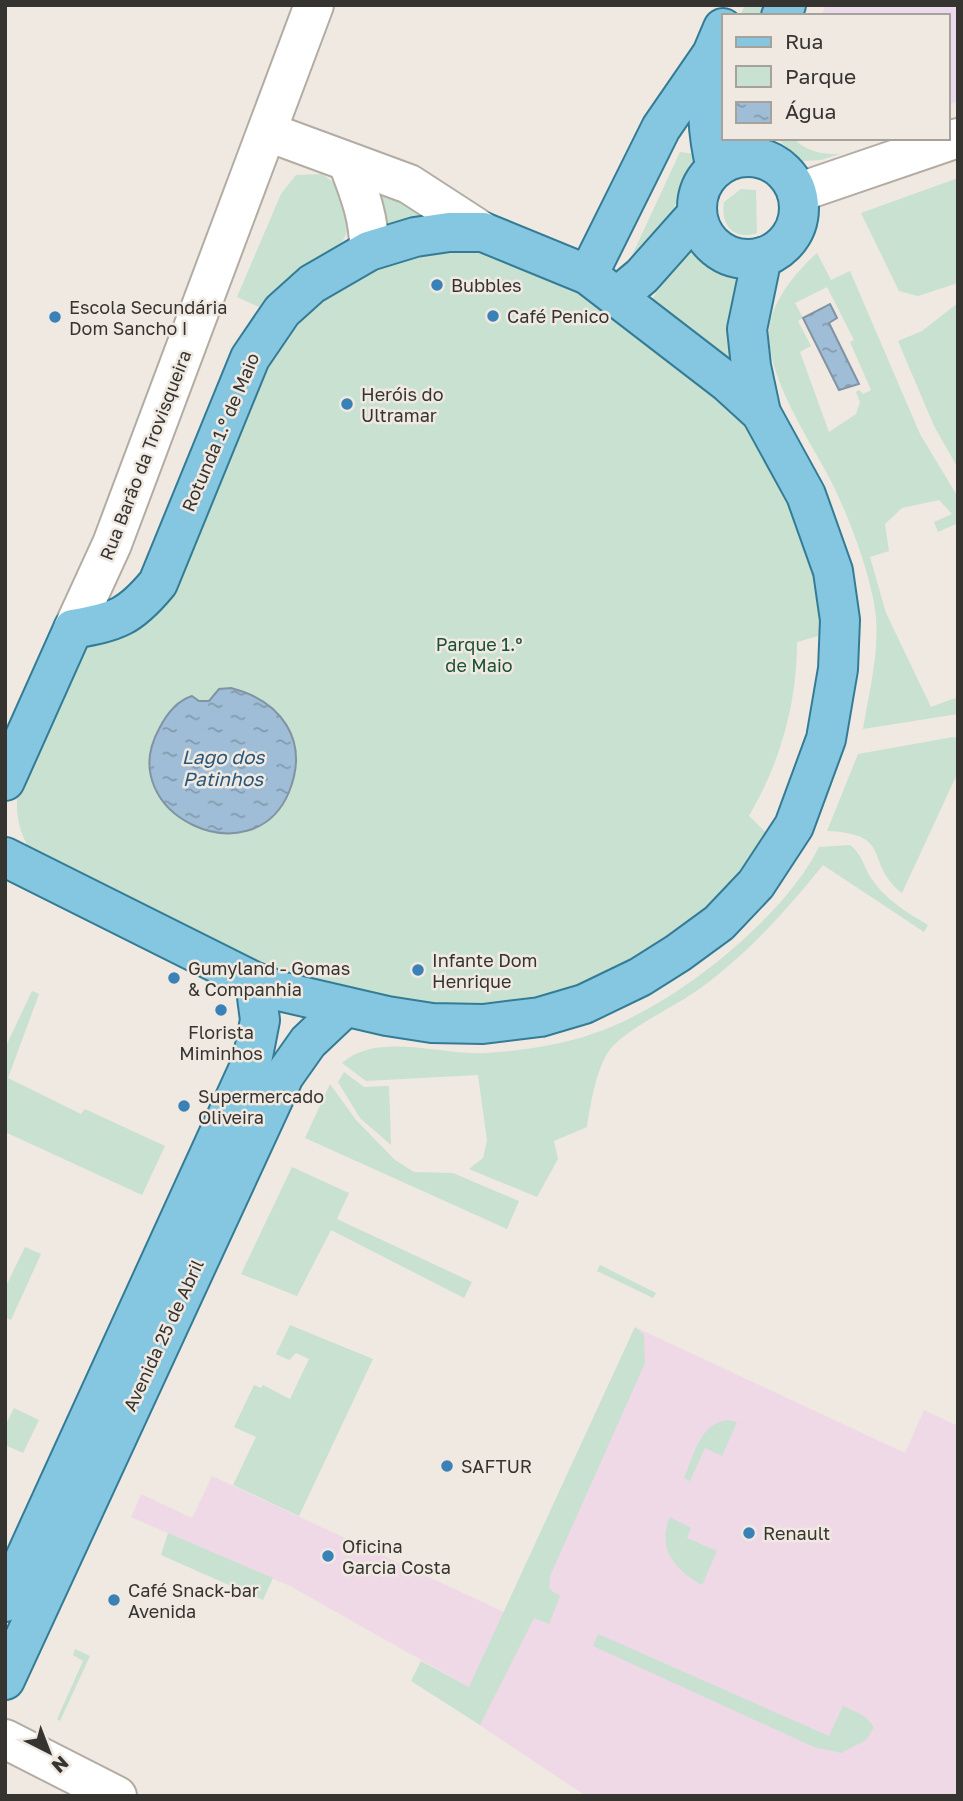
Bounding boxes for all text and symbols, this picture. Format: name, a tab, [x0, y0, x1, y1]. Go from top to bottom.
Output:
legend	[722, 14, 949, 140]
text: Rua	[785, 28, 823, 54]
text: Parque	[785, 63, 856, 89]
text: Água	[785, 98, 836, 124]
place label: Bubbles	[451, 274, 522, 296]
marker: Bubbles	[429, 277, 445, 293]
place label: Escola Secundária Dom Sancho I	[69, 296, 228, 339]
place label: Café Penico	[507, 305, 609, 327]
marker: Café Penico	[485, 308, 501, 324]
marker: Escola Secundária Dom Sancho I	[47, 309, 63, 325]
street label: Rua Barão da Trovisqueira	[95, 347, 195, 563]
street label: Rotunda 1.º de Maio	[177, 349, 263, 515]
place label: Heróis do Ultramar	[361, 383, 444, 426]
marker: Heróis do Ultramar	[339, 396, 355, 412]
park label: Parque 1.º de Maio	[436, 633, 522, 676]
water label: Lago dos Patinhos	[182, 745, 265, 790]
place label: Infante Dom Henrique	[432, 949, 537, 992]
place label: Gumyland - Gomas & Companhia	[188, 957, 350, 1000]
marker: Infante Dom Henrique	[410, 962, 426, 978]
marker: Gumyland - Gomas & Companhia	[166, 970, 182, 986]
marker: Florista Miminhos	[213, 1002, 229, 1018]
place label: Florista Miminhos	[179, 1021, 263, 1064]
place label: Supermercado Oliveira	[198, 1085, 324, 1128]
marker: Supermercado Oliveira	[176, 1098, 192, 1114]
street label: Avenida 25 de Abril	[118, 1255, 208, 1414]
place label: SAFTUR	[461, 1455, 532, 1477]
marker: SAFTUR	[439, 1458, 455, 1474]
place label: Renault	[763, 1522, 830, 1544]
marker: Renault	[741, 1525, 757, 1541]
place label: Oficina Garcia Costa	[342, 1535, 451, 1578]
marker: Oficina Garcia Costa	[320, 1548, 336, 1564]
place label: Café Snack-bar Avenida	[128, 1579, 259, 1622]
marker: Café Snack-bar Avenida	[106, 1592, 122, 1608]
north arrow	[14, 1717, 84, 1787]
text: N	[48, 1752, 74, 1778]

